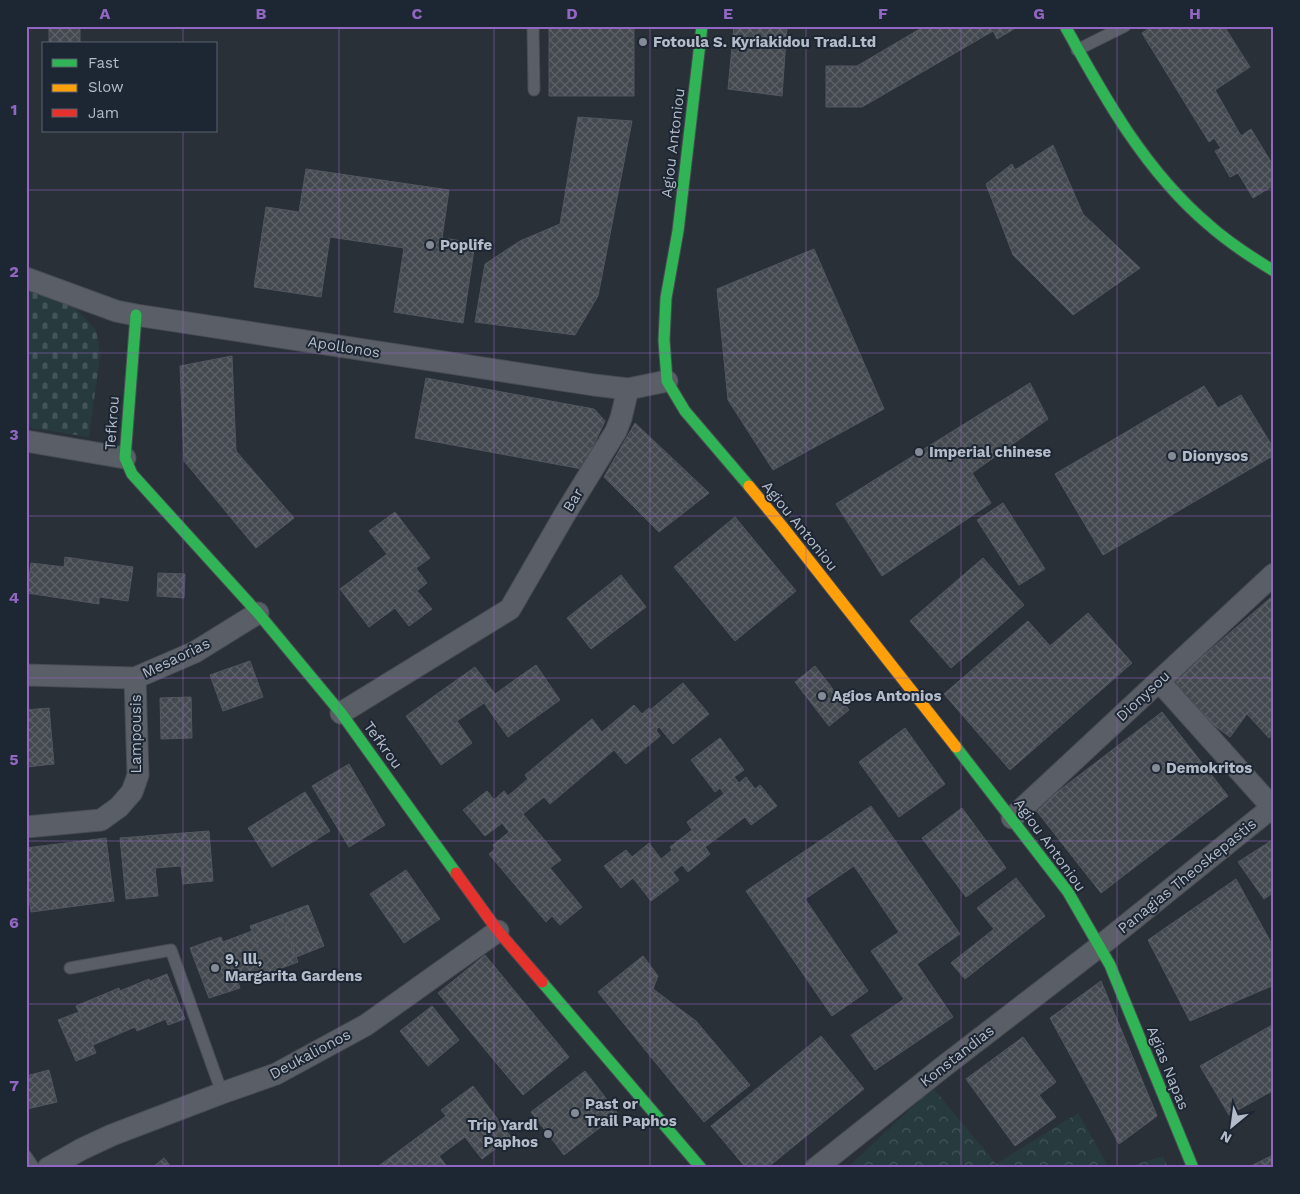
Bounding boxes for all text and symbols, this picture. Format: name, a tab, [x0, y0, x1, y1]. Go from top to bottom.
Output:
text: A	[100, 4, 111, 23]
text: B	[256, 4, 267, 23]
text: C	[412, 4, 423, 23]
text: D	[566, 4, 578, 23]
text: E	[723, 4, 733, 23]
text: F	[878, 4, 888, 23]
text: G	[1033, 4, 1045, 23]
text: H	[1189, 4, 1201, 23]
place label: Fotoula S. Kyriakidou Trad.Ltd	[653, 33, 876, 51]
marker: Fotoula S. Kyriakidou Trad.Ltd	[637, 36, 649, 48]
legend	[42, 42, 218, 132]
text: Fast	[88, 54, 120, 72]
text: Slow	[88, 78, 124, 96]
street label: Agiou Antoniou	[657, 87, 689, 199]
text: 1	[11, 100, 17, 119]
text: Jam	[88, 104, 119, 122]
place label: Poplife	[440, 236, 493, 254]
marker: Poplife	[424, 239, 436, 251]
text: 2	[9, 262, 19, 281]
street label: Apollonos	[307, 332, 381, 362]
street label: Tefkrou	[101, 395, 123, 451]
text: 3	[9, 425, 19, 444]
place label: Imperial chinese	[929, 443, 1052, 461]
marker: Imperial chinese	[913, 446, 925, 458]
place label: Dionysos	[1182, 447, 1248, 465]
marker: Dionysos	[1166, 450, 1178, 462]
street label: Agiou Antoniou	[758, 477, 842, 575]
street label: Bar	[559, 485, 587, 515]
text: 4	[9, 588, 19, 607]
street label: Mesaorias	[139, 634, 213, 682]
street label: Dionysou	[1113, 667, 1173, 725]
place label: Agios Antonios	[832, 687, 941, 705]
marker: Agios Antonios	[816, 690, 828, 702]
street label: Lampousis	[127, 694, 145, 774]
street label: Tefkrou	[360, 718, 406, 772]
text: 5	[9, 750, 19, 769]
place label: Demokritos	[1166, 759, 1252, 777]
marker: Demokritos	[1150, 762, 1162, 774]
street label: Agiou Antoniou	[1010, 795, 1090, 895]
street label: Panagias Theoskepastis	[1114, 815, 1260, 937]
text: 6	[9, 913, 19, 932]
place label: 9, lll, Margarita Gardens	[225, 950, 362, 985]
marker: 9, lll, Margarita Gardens	[209, 962, 221, 974]
street label: Konstandias	[916, 1021, 998, 1091]
street label: Agias Napas	[1143, 1024, 1193, 1113]
street label: Deukalionos	[266, 1025, 354, 1083]
text: 7	[9, 1076, 19, 1095]
place label: Past or Trail Paphos	[585, 1095, 677, 1130]
north arrow	[1208, 1102, 1258, 1152]
marker: Past or Trail Paphos	[569, 1107, 581, 1119]
place label: Trip Yardl Paphos	[467, 1116, 538, 1151]
marker: Trip Yardl Paphos	[542, 1128, 554, 1140]
text: N	[1217, 1128, 1234, 1147]

